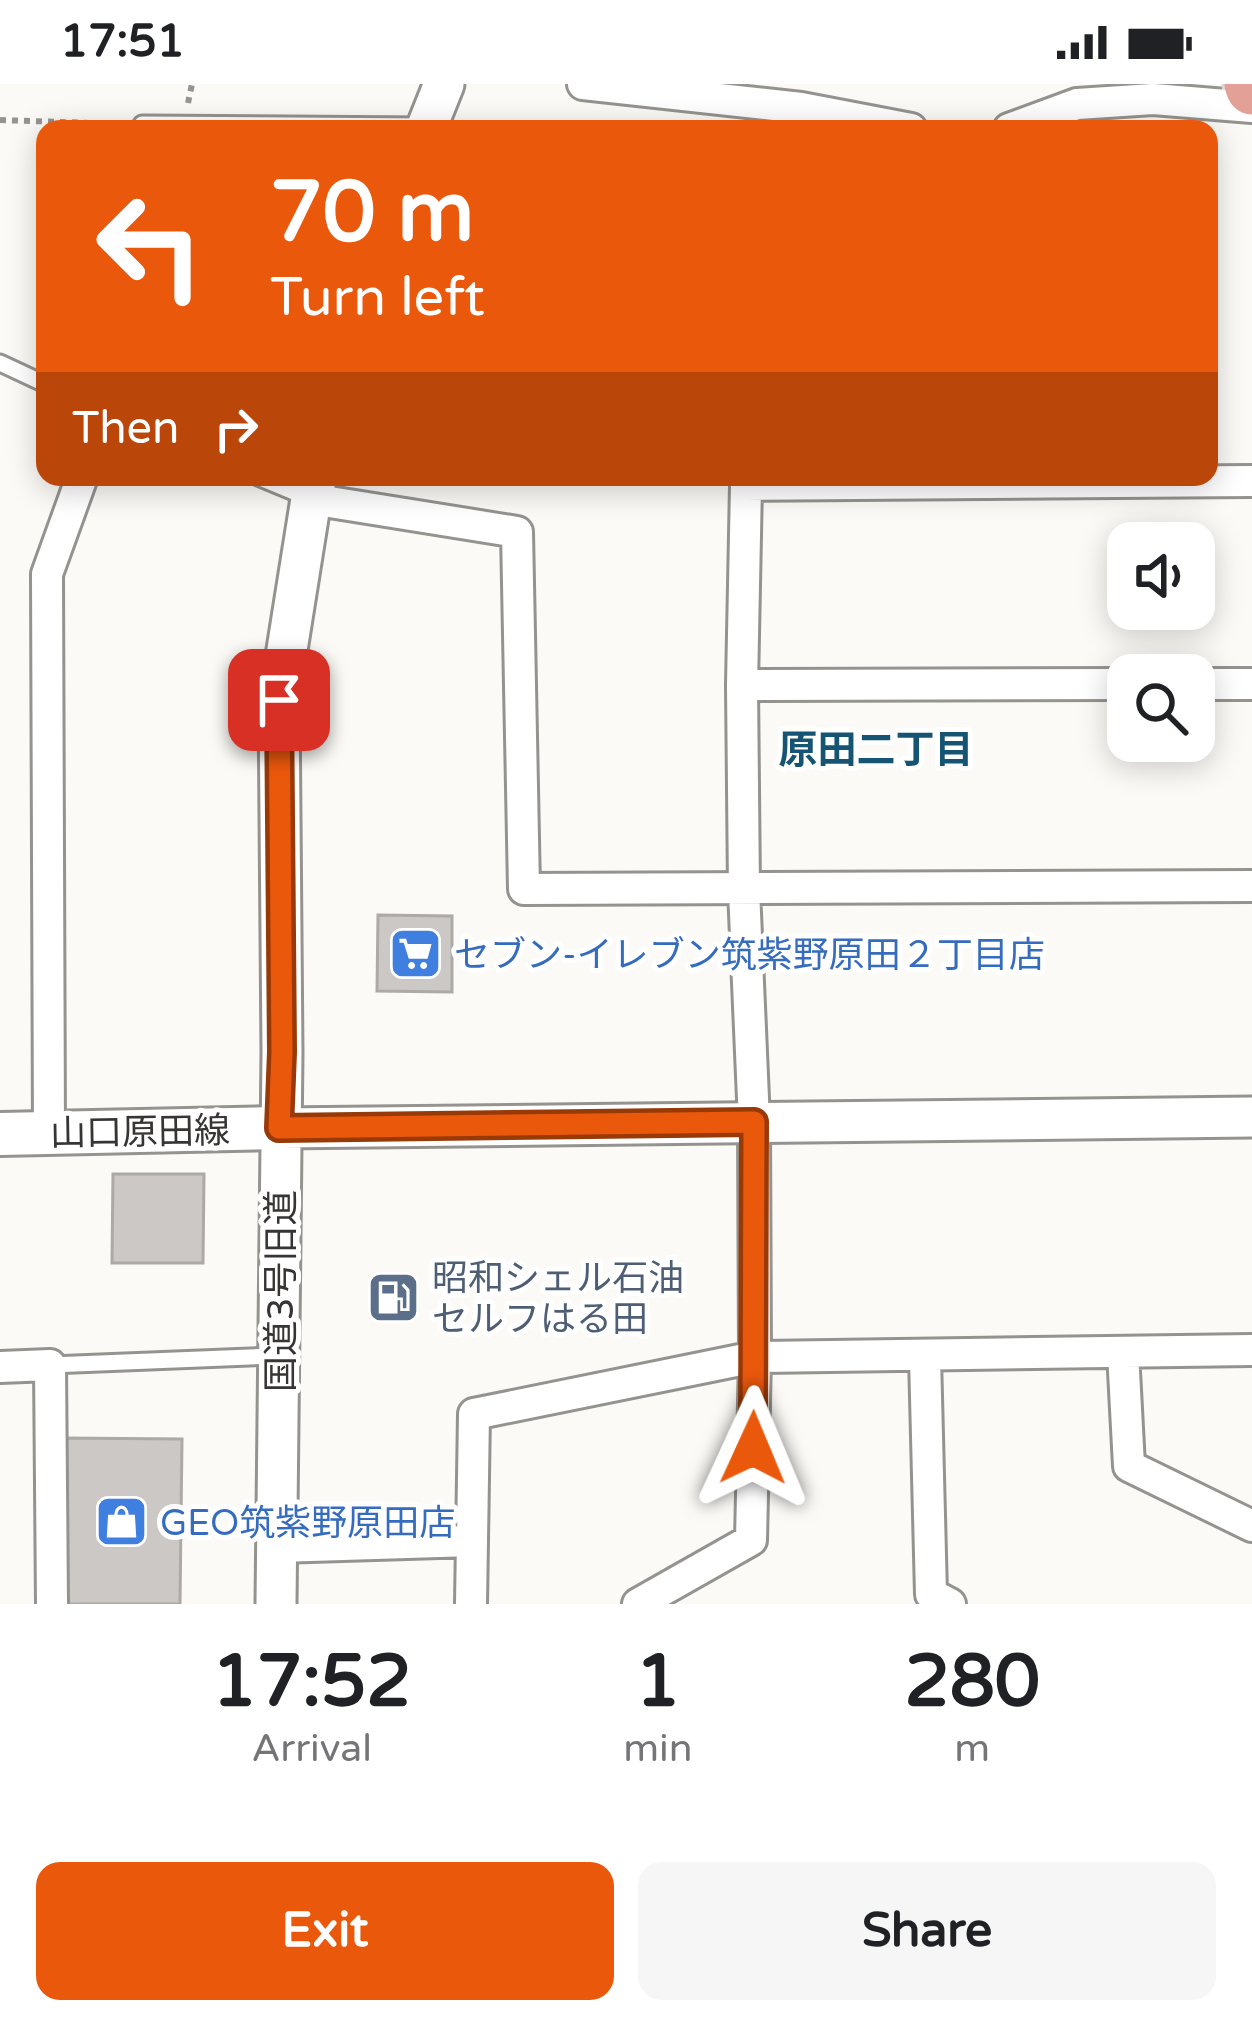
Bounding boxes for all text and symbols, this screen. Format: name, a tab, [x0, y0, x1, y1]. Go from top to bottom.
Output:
text: 17:51	[60, 15, 185, 69]
text: 70 m	[270, 163, 474, 264]
icon: left	[72, 168, 228, 324]
text: Turn left	[270, 265, 485, 330]
icon: right	[203, 396, 269, 462]
text: Then	[72, 402, 179, 456]
map controls	[1107, 522, 1215, 762]
button: sound	[1107, 522, 1215, 630]
pin	[228, 649, 330, 751]
button: search	[1107, 654, 1215, 762]
icon: arrive	[246, 667, 312, 733]
district label: 原田二丁目	[778, 727, 974, 774]
supermarket icon: セブン-イレブン筑紫野原田２丁目店	[387, 926, 443, 982]
place label: セブン-イレブン筑紫野原田２丁目店	[454, 934, 1045, 977]
street label: 山口原田線	[50, 1109, 230, 1156]
street label: 国道3号旧道	[260, 1190, 303, 1392]
place label: 昭和シェル石油 セルフはる田	[432, 1257, 684, 1341]
fuel station icon: 昭和シェル石油 セルフはる田	[365, 1270, 421, 1326]
position arrow	[690, 1385, 816, 1511]
shop icon: GEO筑紫野原田店	[93, 1494, 149, 1550]
place label: GEO筑紫野原田店	[160, 1502, 455, 1545]
text: 17:52	[212, 1639, 411, 1726]
text: 1	[635, 1639, 681, 1726]
text: 280	[904, 1639, 1040, 1726]
text: Arrival	[251, 1725, 372, 1772]
text: min	[623, 1725, 693, 1772]
text: m	[954, 1725, 990, 1772]
button: Exit	[36, 1862, 614, 2000]
button: Share	[638, 1862, 1216, 2000]

